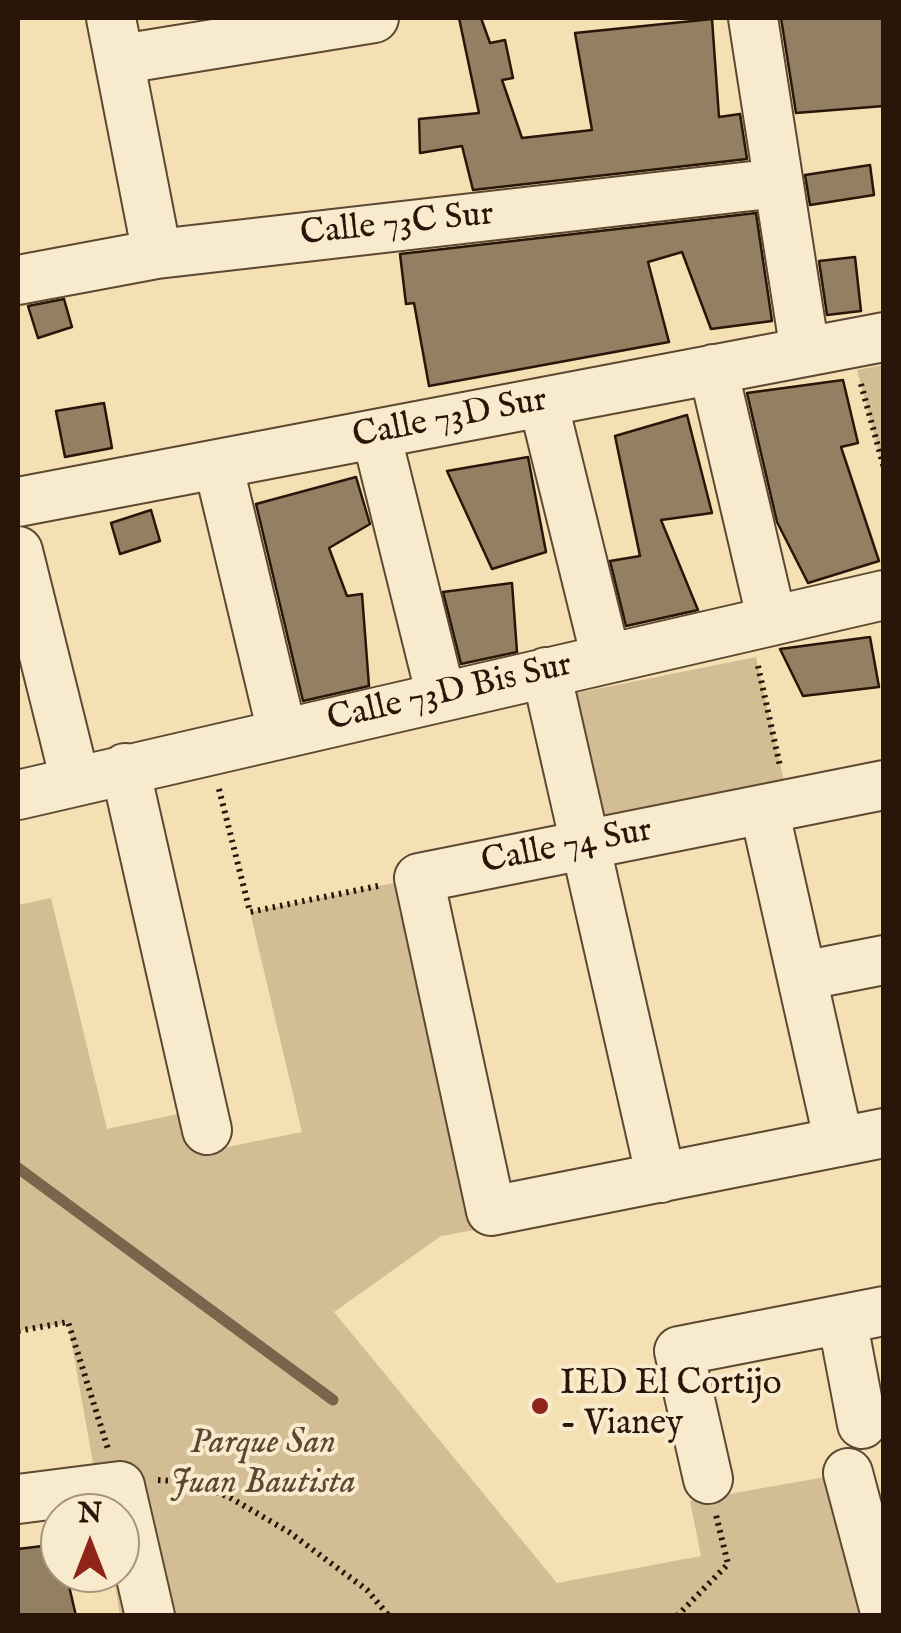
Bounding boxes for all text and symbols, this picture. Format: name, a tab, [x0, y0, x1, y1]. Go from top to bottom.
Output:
street label: Calle 73C Sur	[298, 195, 496, 257]
street label: Calle 73D Sur	[349, 381, 551, 459]
street label: Calle 73D Bis Sur	[324, 645, 576, 743]
street label: Calle 74 Sur	[478, 811, 656, 885]
place label: IED El Cortijo - Vianey	[560, 1365, 782, 1447]
marker: IED El Cortijo - Vianey	[529, 1395, 551, 1417]
park label: Parque San Juan Bautista	[170, 1424, 356, 1506]
north arrow	[40, 1493, 140, 1593]
text: N	[78, 1497, 102, 1532]

